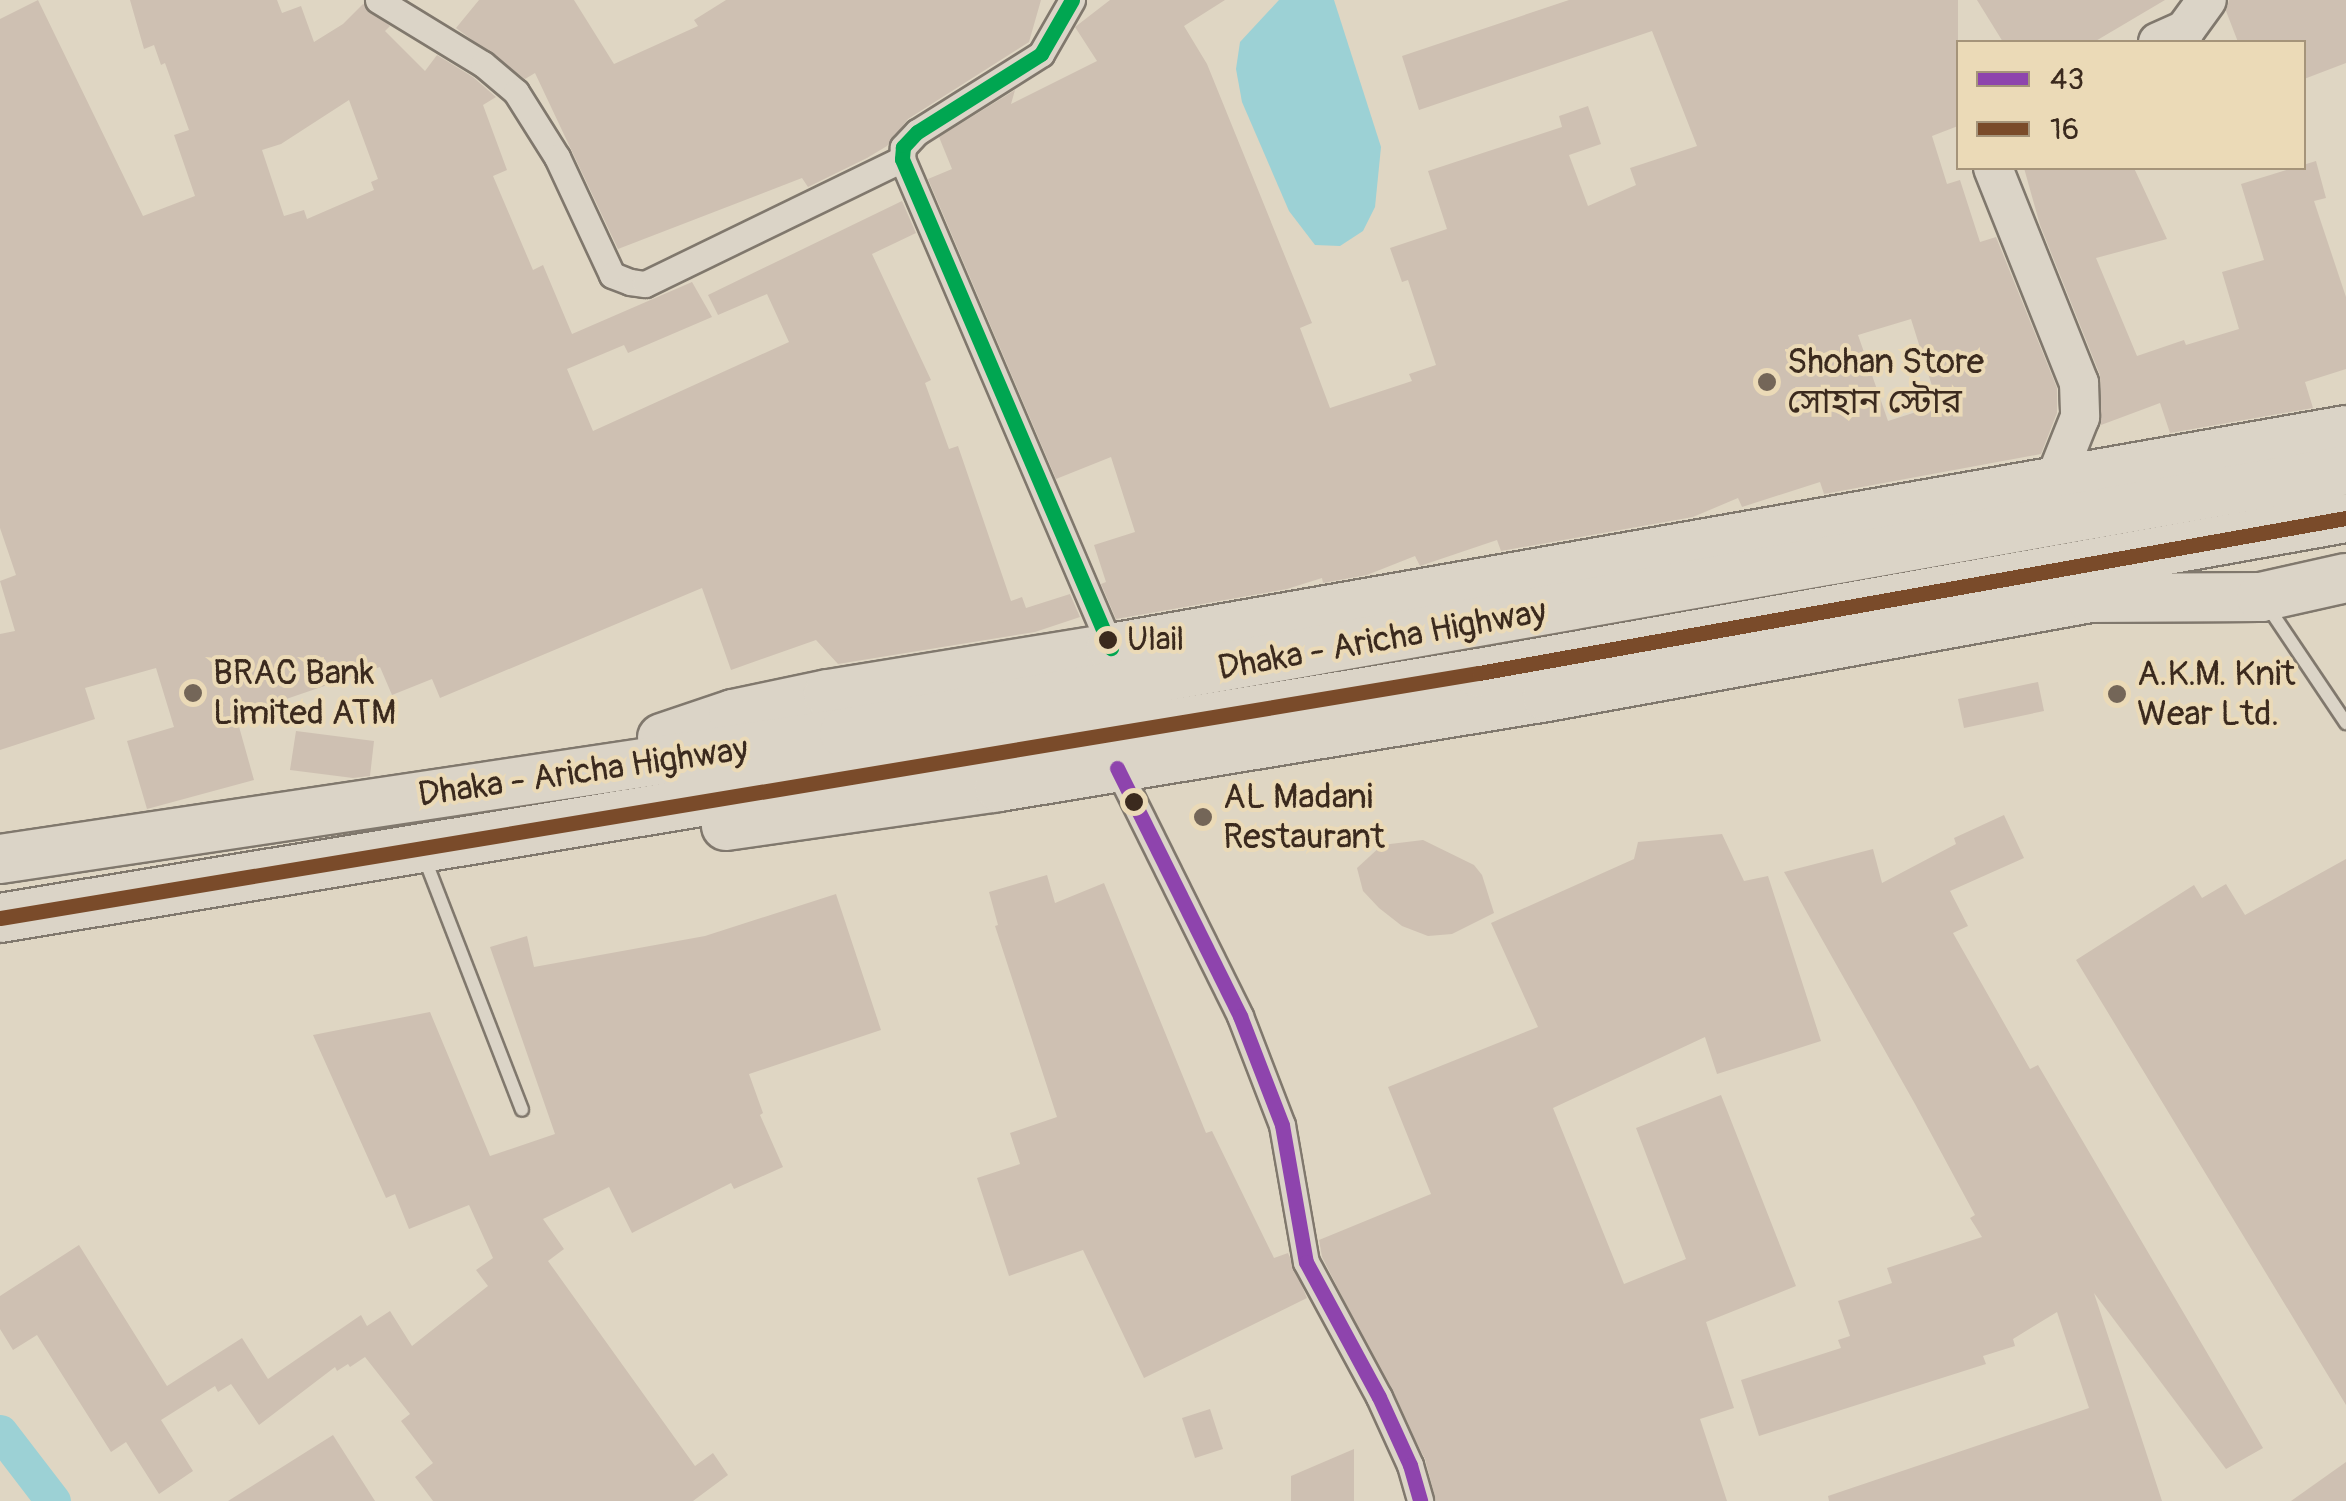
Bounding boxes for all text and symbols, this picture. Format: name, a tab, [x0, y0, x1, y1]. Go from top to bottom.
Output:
legend	[1956, 40, 2306, 170]
text: 43	[2050, 61, 2084, 98]
text: 16	[2050, 111, 2079, 148]
place label: Shohan Store সোহান স্টোর	[1787, 341, 1984, 423]
marker: Shohan Store সোহান স্টোর	[1756, 371, 1778, 393]
street label: Dhaka - Aricha Highway	[1215, 590, 1549, 690]
place label: Ulail	[1127, 621, 1184, 659]
marker: Ulail	[1098, 630, 1118, 650]
place label: BRAC Bank Limited ATM	[213, 652, 396, 734]
place label: A.K.M. Knit Wear Ltd.	[2137, 653, 2295, 735]
marker: BRAC Bank Limited ATM	[182, 682, 204, 704]
marker: A.K.M. Knit Wear Ltd.	[2106, 683, 2128, 705]
street label: Dhaka - Aricha Highway	[415, 728, 751, 816]
place label: AL Madani Restaurant	[1223, 776, 1385, 858]
unlabelled marker	[1124, 792, 1144, 812]
marker: AL Madani Restaurant	[1192, 806, 1214, 828]

